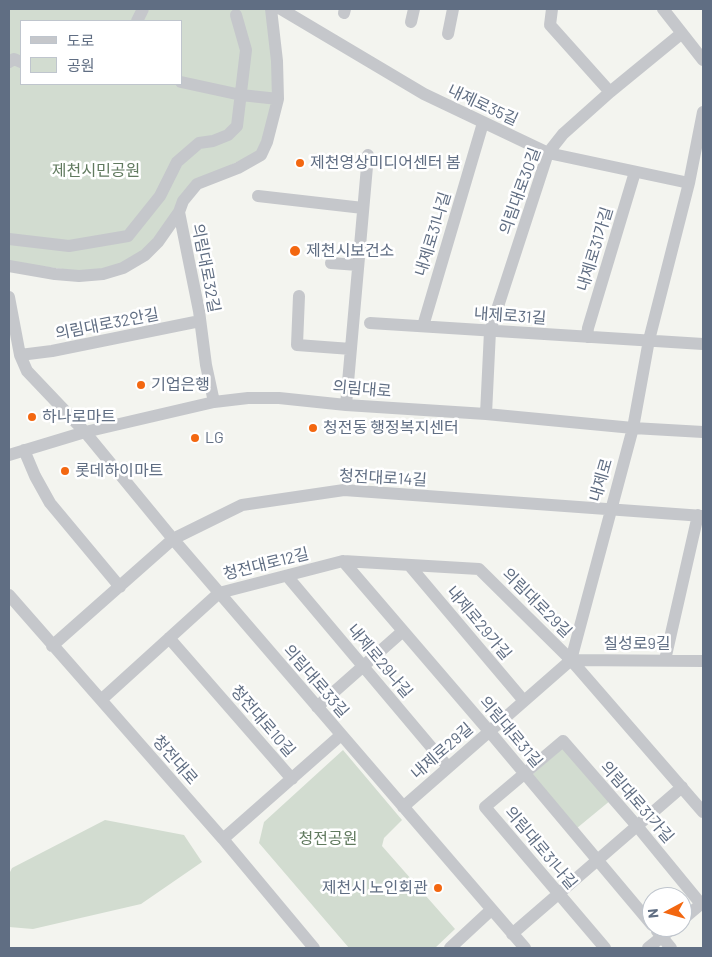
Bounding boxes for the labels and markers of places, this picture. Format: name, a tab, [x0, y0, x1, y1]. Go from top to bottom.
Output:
place label: 제천영상미디어센터 봄	[310, 153, 460, 173]
marker: 제천영상미디어센터 봄	[294, 157, 306, 169]
place label: 제천시보건소	[306, 241, 394, 261]
marker: 제천시보건소	[288, 244, 302, 258]
place label: 기업은행	[151, 375, 210, 395]
marker: 기업은행	[135, 379, 147, 391]
place label: 하나로마트	[42, 407, 116, 427]
marker: 하나로마트	[26, 411, 38, 423]
place label: 청전동 행정복지센터	[323, 418, 459, 438]
marker: 청전동 행정복지센터	[307, 422, 319, 434]
place label: LG	[205, 428, 224, 448]
marker: LG	[189, 432, 201, 444]
place label: 롯데하이마트	[75, 461, 163, 481]
marker: 롯데하이마트	[59, 465, 71, 477]
place label: 제천시 노인회관	[322, 878, 428, 898]
marker: 제천시 노인회관	[432, 882, 444, 894]

